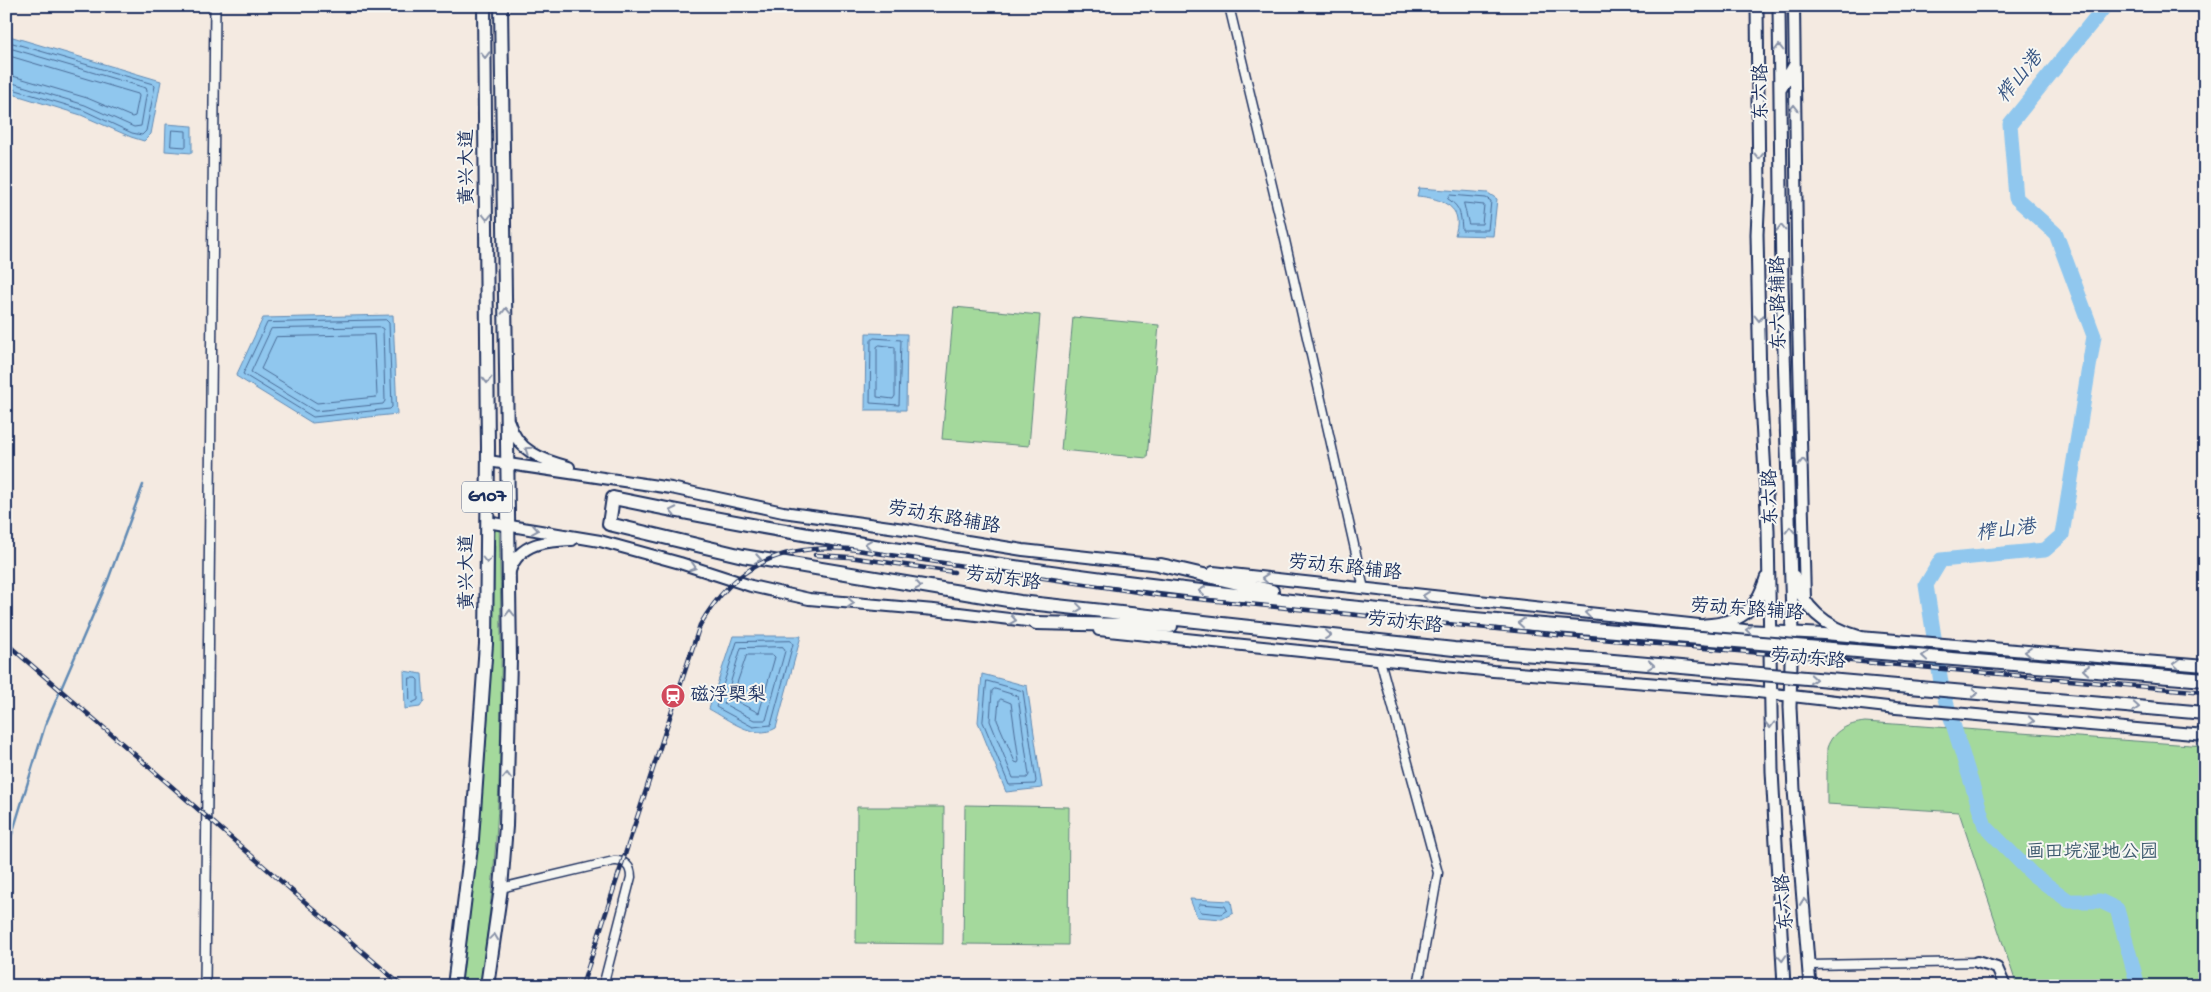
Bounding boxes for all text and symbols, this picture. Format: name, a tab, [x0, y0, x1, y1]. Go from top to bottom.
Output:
one-way arrow	[1774, 44, 1784, 52]
water label: 榨山港	[1992, 45, 2050, 109]
one-way arrow	[480, 51, 491, 59]
street label: 东六路	[1750, 63, 1774, 121]
one-way arrow	[1789, 103, 1799, 111]
street label: 黄兴大道	[456, 129, 480, 205]
one-way arrow	[1754, 152, 1764, 160]
one-way arrow	[482, 214, 492, 222]
one-way arrow	[1776, 224, 1786, 232]
street label: 东六路辅路	[1767, 255, 1792, 351]
one-way arrow	[501, 306, 511, 314]
one-way arrow	[1754, 314, 1764, 322]
one-way arrow	[482, 376, 492, 384]
one-way arrow	[524, 447, 534, 456]
one-way arrow	[1798, 458, 1808, 466]
street label: 东六路	[1759, 468, 1784, 526]
road number: G107	[462, 482, 512, 512]
street label: 劳动东路辅路	[886, 497, 1002, 540]
one-way arrow	[669, 506, 678, 516]
water label: 榨山港	[1975, 515, 2039, 547]
one-way arrow	[531, 524, 540, 534]
one-way arrow	[1785, 526, 1795, 534]
street label: 黄兴大道	[456, 534, 480, 610]
one-way arrow	[864, 540, 872, 550]
street label: 劳动东路辅路	[1287, 551, 1403, 586]
one-way arrow	[755, 553, 763, 564]
one-way arrow	[482, 556, 492, 564]
one-way arrow	[688, 562, 697, 572]
street label: 劳动东路	[964, 562, 1042, 597]
one-way arrow	[1260, 573, 1268, 584]
one-way arrow	[914, 581, 923, 591]
one-way arrow	[1198, 586, 1206, 597]
one-way arrow	[1422, 591, 1430, 602]
street label: 劳动东路辅路	[1689, 595, 1805, 626]
one-way arrow	[847, 597, 855, 608]
one-way arrow	[1076, 602, 1084, 613]
street label: 劳动东路	[1366, 608, 1444, 639]
one-way arrow	[1583, 608, 1591, 619]
one-way arrow	[505, 609, 515, 616]
one-way arrow	[1008, 614, 1017, 624]
one-way arrow	[1516, 618, 1524, 629]
one-way arrow	[1745, 624, 1753, 635]
one-way arrow	[1324, 629, 1332, 640]
street label: 劳动东路	[1769, 644, 1847, 675]
one-way arrow	[2024, 647, 2032, 658]
one-way arrow	[1920, 651, 1928, 662]
one-way arrow	[2171, 658, 2179, 669]
one-way arrow	[1647, 659, 1655, 670]
one-way arrow	[2082, 665, 2090, 676]
one-way arrow	[1809, 673, 1817, 684]
station icon: 磁浮㮾梨	[660, 683, 686, 709]
place label: 磁浮㮾梨	[690, 684, 766, 708]
one-way arrow	[1971, 687, 1979, 698]
one-way arrow	[2133, 702, 2141, 713]
one-way arrow	[2027, 715, 2035, 726]
one-way arrow	[1765, 722, 1776, 730]
one-way arrow	[502, 771, 513, 779]
park label: 画田垸湿地公园	[2025, 842, 2159, 865]
street label: 东六路	[1771, 873, 1800, 931]
one-way arrow	[1799, 898, 1810, 906]
one-way arrow	[488, 933, 499, 941]
one-way arrow	[1777, 954, 1788, 962]

